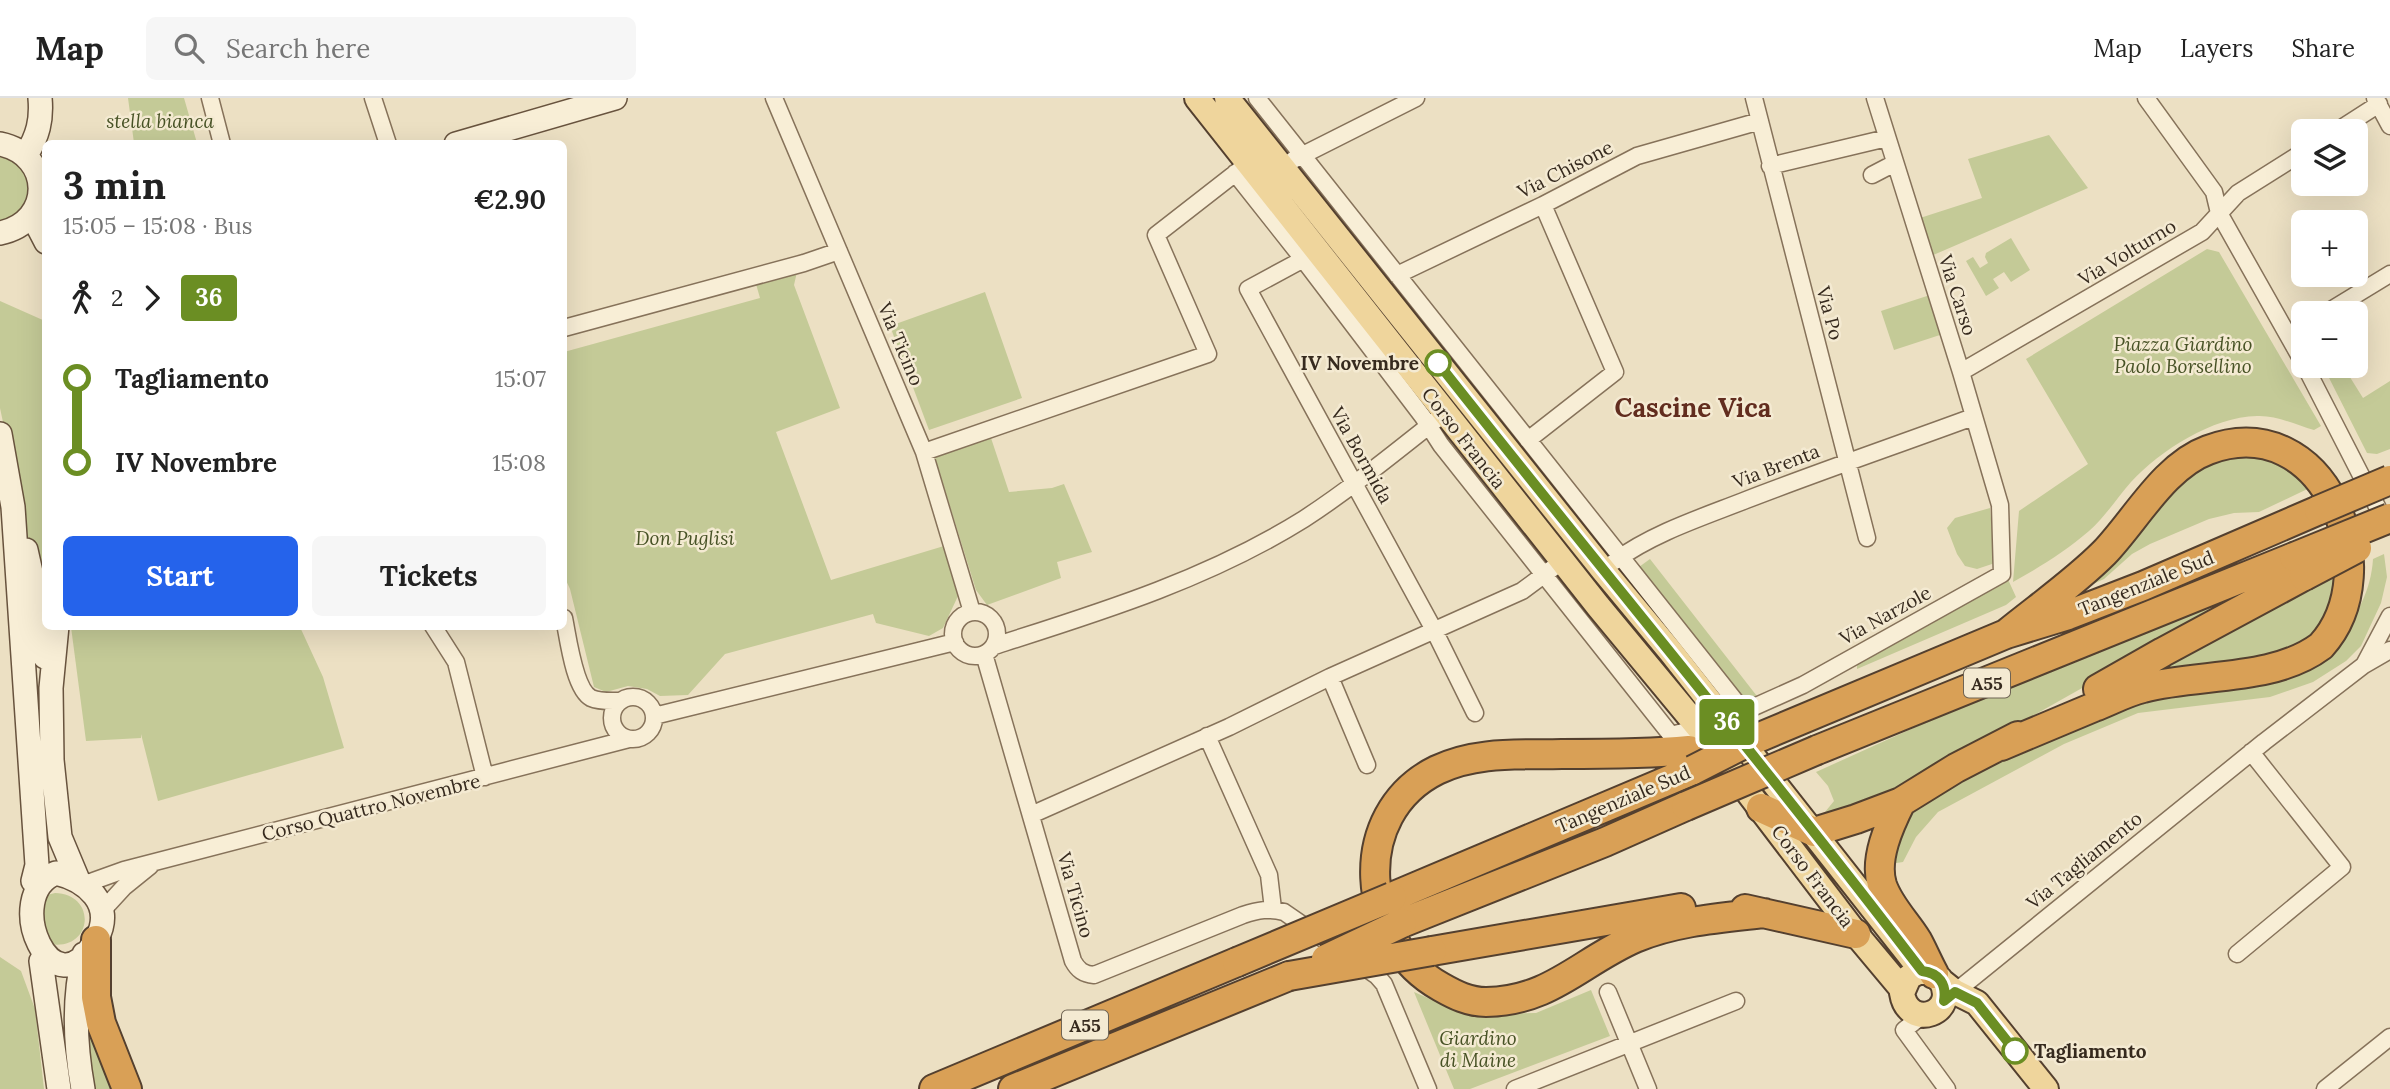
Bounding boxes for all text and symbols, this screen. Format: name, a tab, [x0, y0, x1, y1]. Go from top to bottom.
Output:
search box	[146, 17, 636, 80]
text: Map	[35, 27, 104, 69]
icon: search	[170, 29, 208, 67]
text: Search here	[226, 32, 370, 65]
text: Map	[2093, 33, 2142, 64]
text: Layers	[2180, 33, 2253, 64]
text: Share	[2291, 33, 2355, 64]
park label: stella bianca	[106, 109, 214, 133]
map controls	[2291, 119, 2368, 378]
button: layers	[2291, 119, 2368, 196]
street label: Via Chisone	[1512, 135, 1617, 204]
text: 3 min	[63, 161, 166, 209]
text: €2.90	[474, 183, 546, 216]
button: +	[2291, 210, 2368, 287]
text: 15:05 – 15:08 · Bus	[63, 211, 252, 240]
street label: Via Volturno	[2073, 213, 2180, 291]
street label: Via Carso	[1933, 251, 1982, 338]
icon: walk	[63, 279, 101, 317]
icon: forward	[133, 279, 171, 317]
text: 36	[195, 282, 223, 313]
text: 2	[111, 283, 123, 312]
street label: Via Po	[1811, 283, 1849, 343]
street label: Via Ticino	[872, 298, 929, 389]
button: −	[2291, 301, 2368, 378]
park label: Piazza Giardino Paolo Borsellino	[2114, 332, 2252, 378]
marker: IV Novembre	[1425, 350, 1451, 376]
place label: IV Novembre	[1301, 351, 1419, 375]
text: Tagliamento	[115, 362, 269, 395]
text: 15:07	[495, 364, 546, 393]
street label: Corso Francia	[1417, 382, 1511, 494]
district label: Cascine Vica	[1615, 391, 1772, 424]
street label: Via Bormida	[1325, 402, 1399, 508]
street label: Via Brenta	[1728, 438, 1823, 494]
text: IV Novembre	[115, 446, 277, 479]
text: 15:08	[492, 448, 546, 477]
park label: Don Puglisi	[636, 526, 734, 550]
button: Start	[63, 536, 298, 616]
button: Tickets	[312, 536, 546, 616]
street label: Tangenziale Sud	[2075, 545, 2217, 621]
street label: Via Narzole	[1834, 580, 1935, 650]
road number: A55	[1964, 668, 2010, 698]
line badge: 36	[1696, 699, 1758, 745]
text: 36	[1713, 706, 1741, 737]
street label: Tangenziale Sud	[1552, 760, 1694, 838]
street label: Corso Quattro Novembre	[259, 768, 483, 846]
street label: Via Tagliamento	[2020, 806, 2147, 915]
street label: Corso Francia	[1767, 820, 1860, 932]
street label: Via Ticino	[1052, 849, 1100, 941]
road number: A55	[1062, 1010, 1108, 1040]
park label: Giardino di Maine	[1439, 1026, 1517, 1072]
marker: Tagliamento	[2002, 1038, 2028, 1064]
place label: Tagliamento	[2034, 1039, 2147, 1063]

